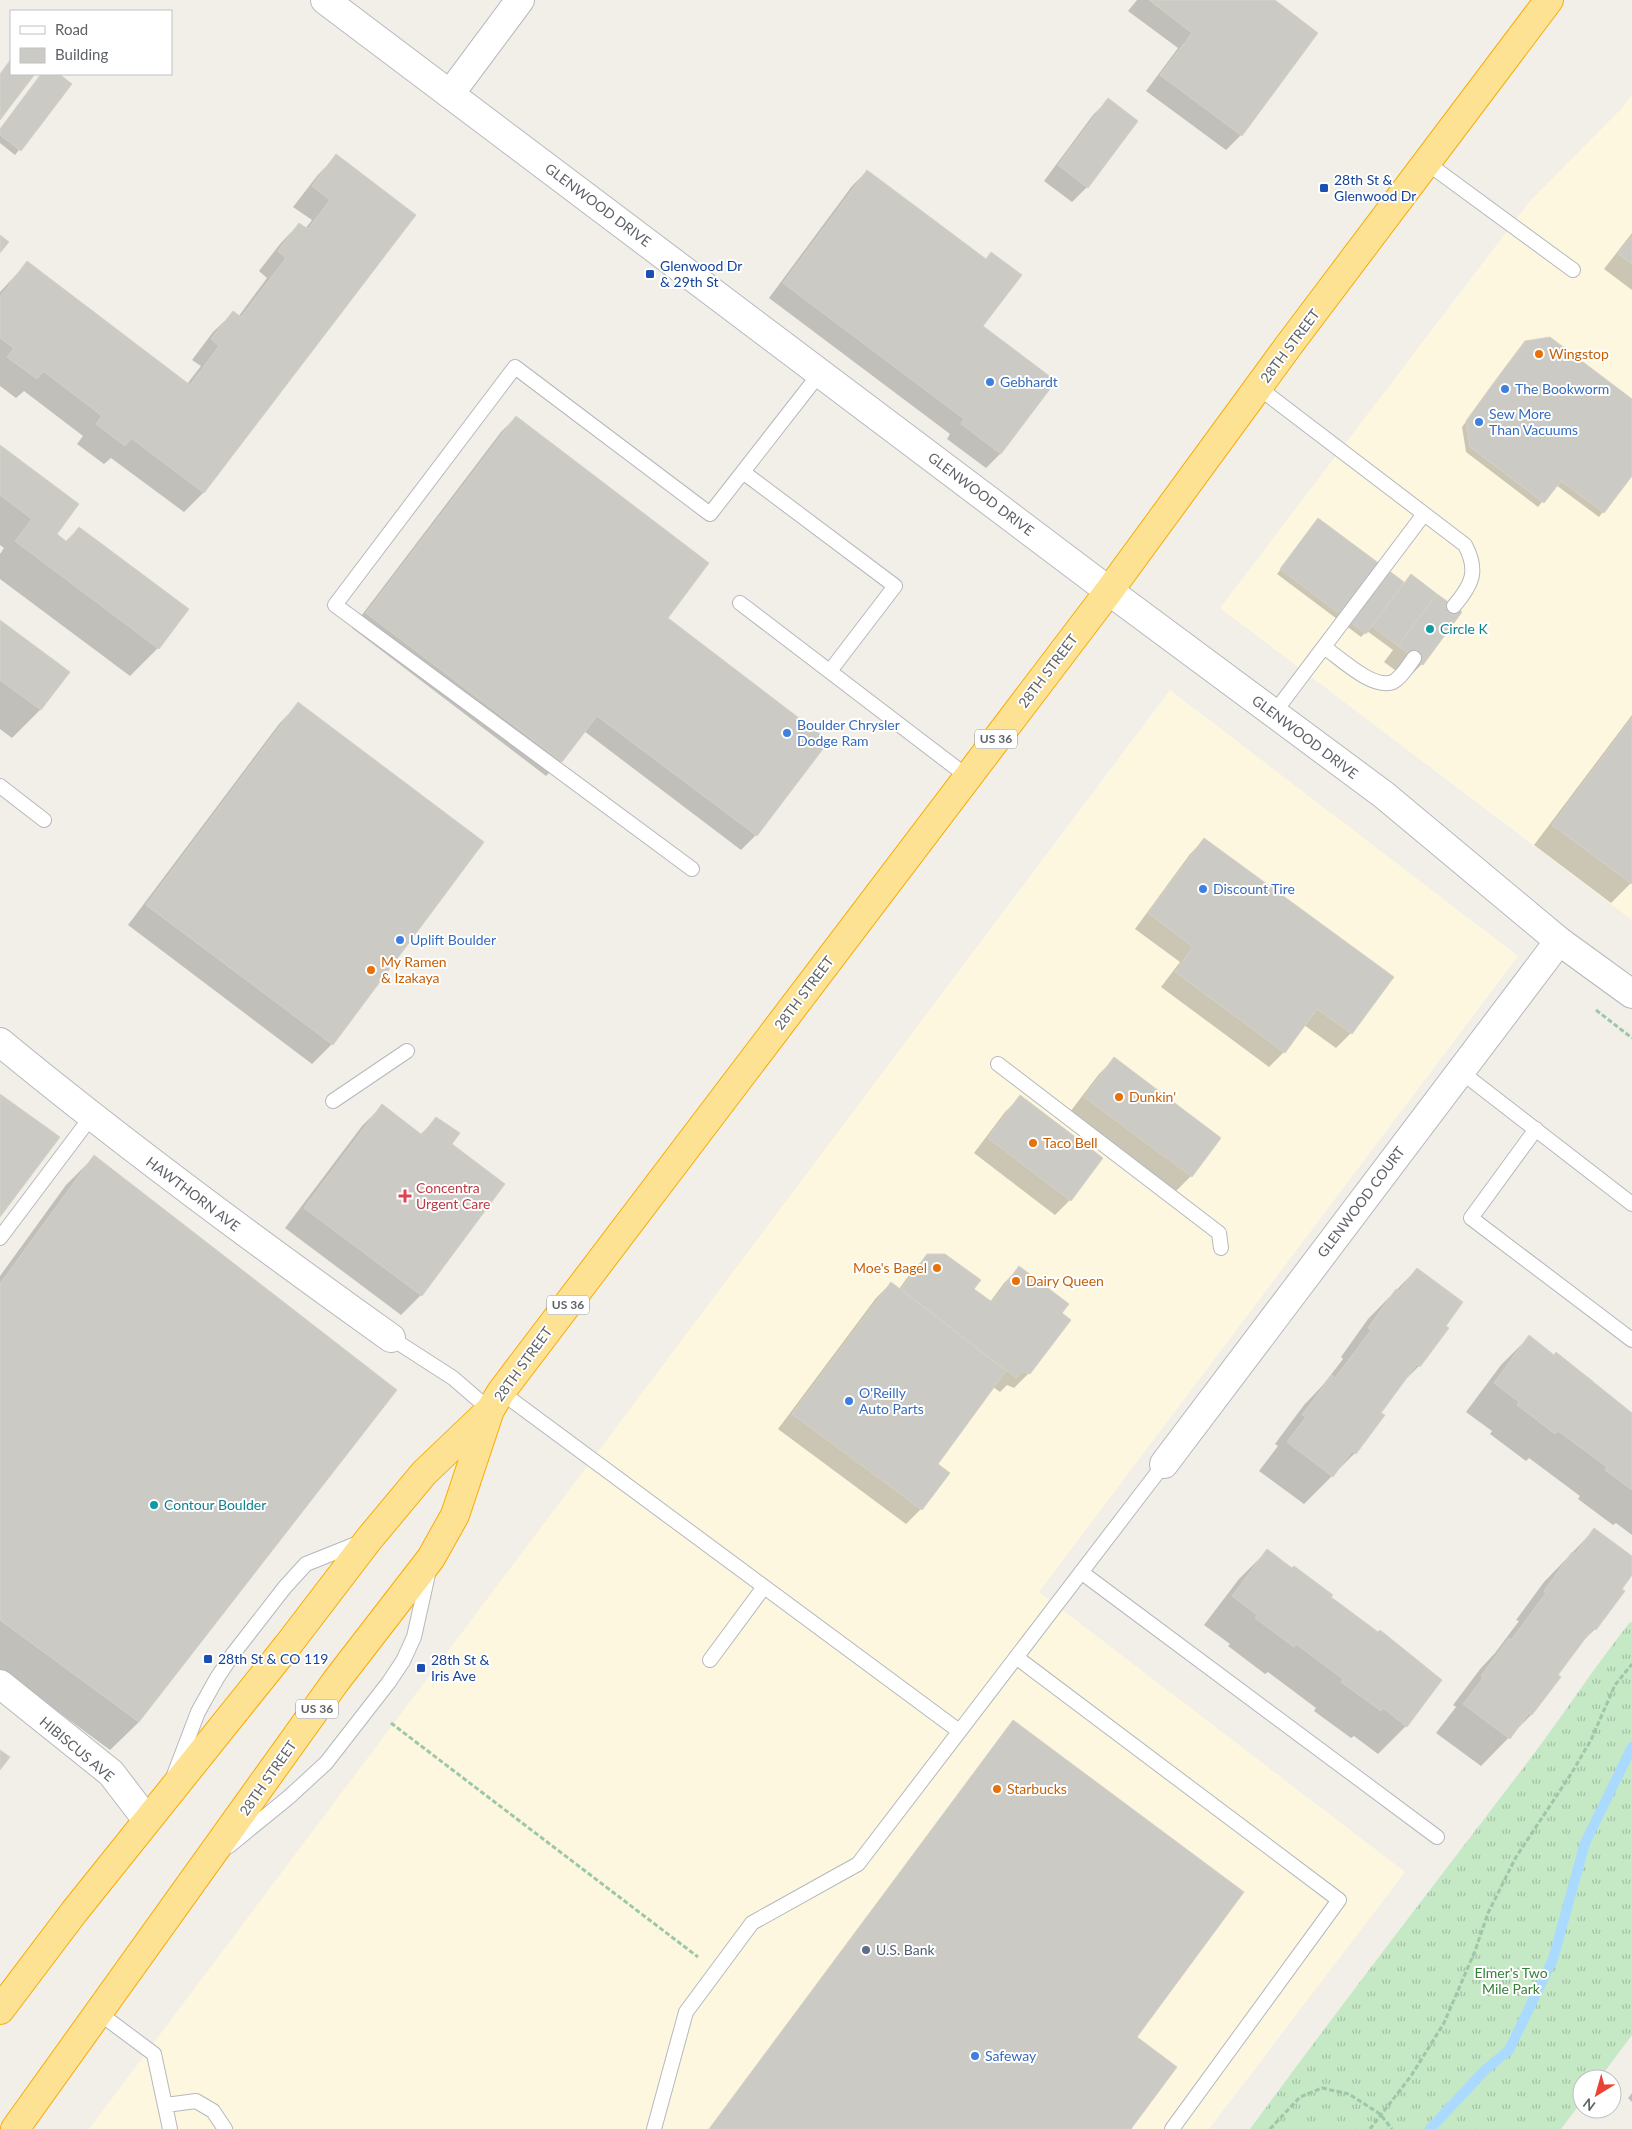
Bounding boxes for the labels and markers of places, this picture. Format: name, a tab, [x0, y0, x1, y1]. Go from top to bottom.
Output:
place label: 28th St & Glenwood Dr	[1334, 171, 1416, 204]
marker: 28th St & Glenwood Dr	[1318, 182, 1330, 194]
place label: Glenwood Dr & 29th St	[660, 257, 742, 290]
marker: Glenwood Dr & 29th St	[644, 268, 656, 280]
place label: Wingstop	[1549, 345, 1609, 362]
marker: Wingstop	[1533, 348, 1545, 360]
place label: Gebhardt	[1000, 373, 1058, 390]
marker: Gebhardt	[984, 376, 996, 388]
place label: The Bookworm	[1515, 380, 1609, 397]
marker: The Bookworm	[1499, 383, 1511, 395]
place label: Sew More Than Vacuums	[1489, 405, 1578, 438]
marker: Sew More Than Vacuums	[1473, 416, 1485, 428]
place label: Circle K	[1440, 620, 1488, 637]
marker: Circle K	[1424, 623, 1436, 635]
place label: Boulder Chrysler Dodge Ram	[797, 716, 900, 749]
marker: Boulder Chrysler Dodge Ram	[781, 727, 793, 739]
place label: Discount Tire	[1213, 880, 1295, 897]
marker: Discount Tire	[1197, 883, 1209, 895]
place label: Uplift Boulder	[410, 931, 496, 948]
marker: Uplift Boulder	[394, 934, 406, 946]
place label: My Ramen & Izakaya	[381, 953, 447, 986]
marker: My Ramen & Izakaya	[365, 964, 377, 976]
place label: Dunkin'	[1129, 1088, 1176, 1105]
marker: Dunkin'	[1113, 1091, 1125, 1103]
place label: Taco Bell	[1043, 1134, 1098, 1151]
marker: Taco Bell	[1027, 1137, 1039, 1149]
place label: Concentra Urgent Care	[416, 1179, 490, 1212]
marker: Concentra Urgent Care	[398, 1189, 412, 1203]
place label: Moe's Bagel	[853, 1259, 927, 1276]
marker: Moe's Bagel	[931, 1262, 943, 1274]
place label: Dairy Queen	[1026, 1272, 1104, 1289]
marker: Dairy Queen	[1010, 1275, 1022, 1287]
place label: O'Reilly Auto Parts	[859, 1384, 924, 1417]
marker: O'Reilly Auto Parts	[843, 1395, 855, 1407]
place label: Contour Boulder	[164, 1496, 266, 1513]
marker: Contour Boulder	[148, 1499, 160, 1511]
place label: 28th St & CO 119	[218, 1650, 328, 1667]
place label: 28th St & Iris Ave	[431, 1651, 490, 1684]
marker: 28th St & CO 119	[202, 1653, 214, 1665]
marker: 28th St & Iris Ave	[415, 1662, 427, 1674]
place label: Starbucks	[1007, 1780, 1067, 1797]
marker: Starbucks	[991, 1783, 1003, 1795]
place label: U.S. Bank	[876, 1941, 936, 1958]
marker: U.S. Bank	[860, 1944, 872, 1956]
place label: Safeway	[985, 2047, 1037, 2064]
marker: Safeway	[969, 2050, 981, 2062]

